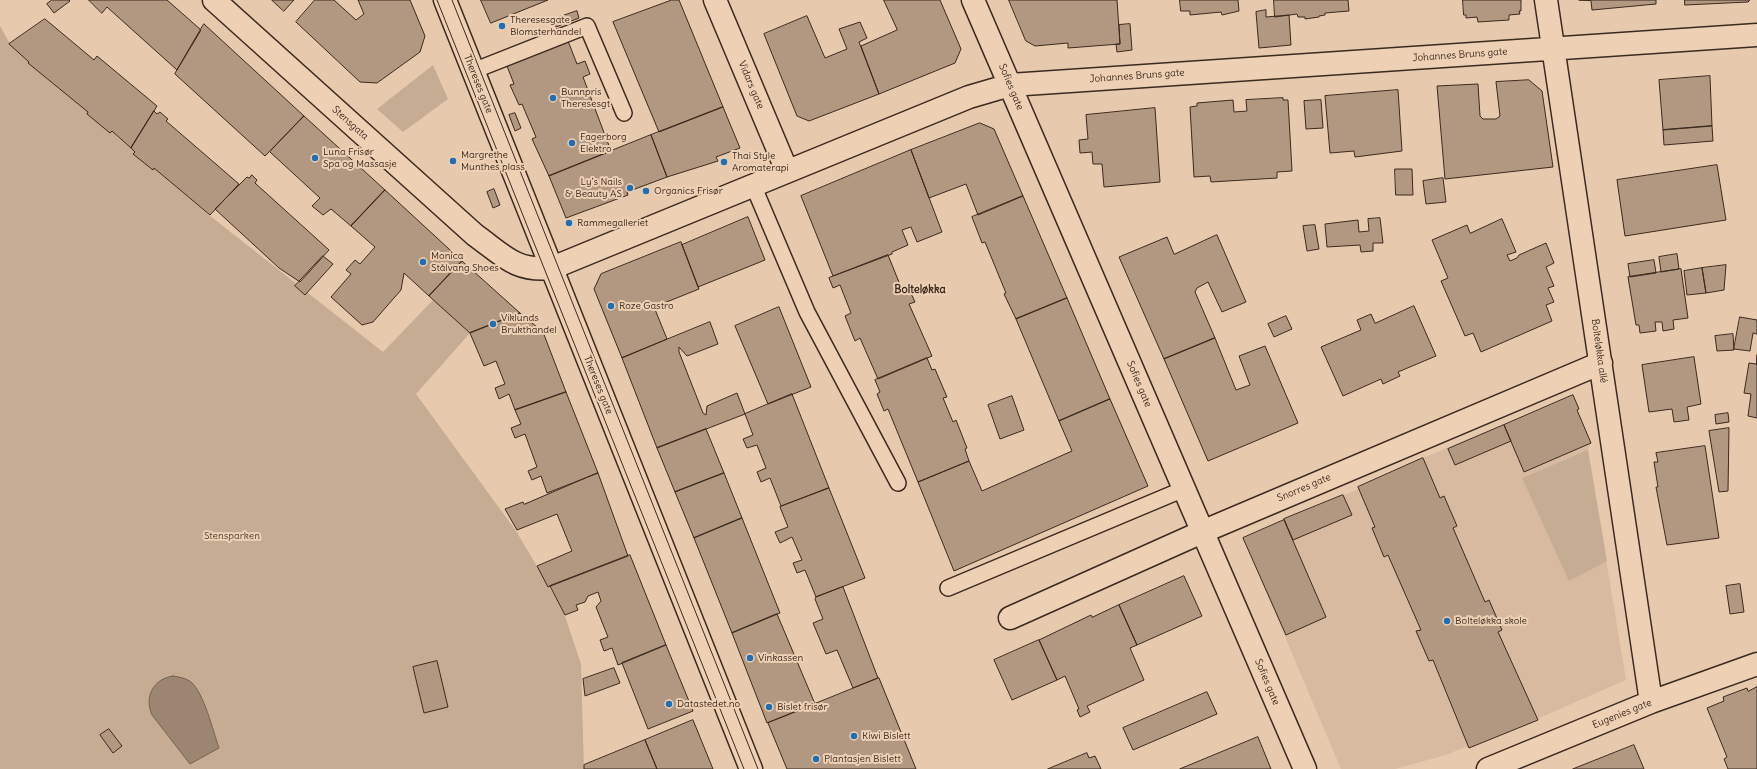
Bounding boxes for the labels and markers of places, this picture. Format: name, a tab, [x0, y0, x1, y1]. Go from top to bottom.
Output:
place label: Theresesgate Blomsterhandel	[510, 14, 581, 38]
marker: Theresesgate Blomsterhandel	[497, 21, 507, 31]
place label: Bunnpris Theresesgt	[561, 86, 610, 110]
marker: Bunnpris Theresesgt	[548, 93, 558, 103]
place label: Fagerborg Elektro	[580, 131, 627, 154]
marker: Fagerborg Elektro	[567, 138, 577, 148]
place label: Luna Frisør Spa og Massasje	[323, 146, 397, 170]
place label: Margrethe Munthes plass	[461, 149, 525, 172]
place label: Thai Style Aromaterapi	[732, 150, 789, 174]
marker: Luna Frisør Spa og Massasje	[310, 153, 320, 163]
marker: Margrethe Munthes plass	[448, 156, 458, 166]
marker: Thai Style Aromaterapi	[719, 157, 729, 167]
place label: Ly's Nails & Beauty AS	[565, 176, 622, 200]
marker: Ly's Nails & Beauty AS	[625, 183, 635, 193]
place label: Organics Frisør	[654, 185, 723, 197]
marker: Organics Frisør	[641, 186, 651, 196]
place label: Rammegalleriet	[577, 217, 648, 229]
marker: Rammegalleriet	[564, 218, 574, 228]
place label: Monica Stålvang Shoes	[431, 250, 499, 274]
marker: Monica Stålvang Shoes	[418, 257, 428, 267]
place label: Roze Gastro	[619, 300, 674, 312]
marker: Roze Gastro	[606, 301, 616, 311]
place label: Viklunds Brukthandel	[501, 312, 557, 336]
marker: Viklunds Brukthandel	[488, 319, 498, 329]
place label: Bolteløkka skole	[1455, 615, 1527, 627]
marker: Bolteløkka skole	[1442, 616, 1452, 626]
place label: Vinkassen	[758, 652, 803, 664]
marker: Vinkassen	[745, 653, 755, 663]
place label: Datastedet.no	[677, 698, 740, 710]
marker: Datastedet.no	[664, 699, 674, 709]
place label: Bislet frisør	[777, 701, 828, 713]
marker: Bislet frisør	[764, 702, 774, 712]
place label: Kiwi Bislett	[862, 730, 911, 742]
marker: Kiwi Bislett	[849, 731, 859, 741]
place label: Plantasjen Bislett	[824, 753, 901, 765]
marker: Plantasjen Bislett	[811, 754, 821, 764]

